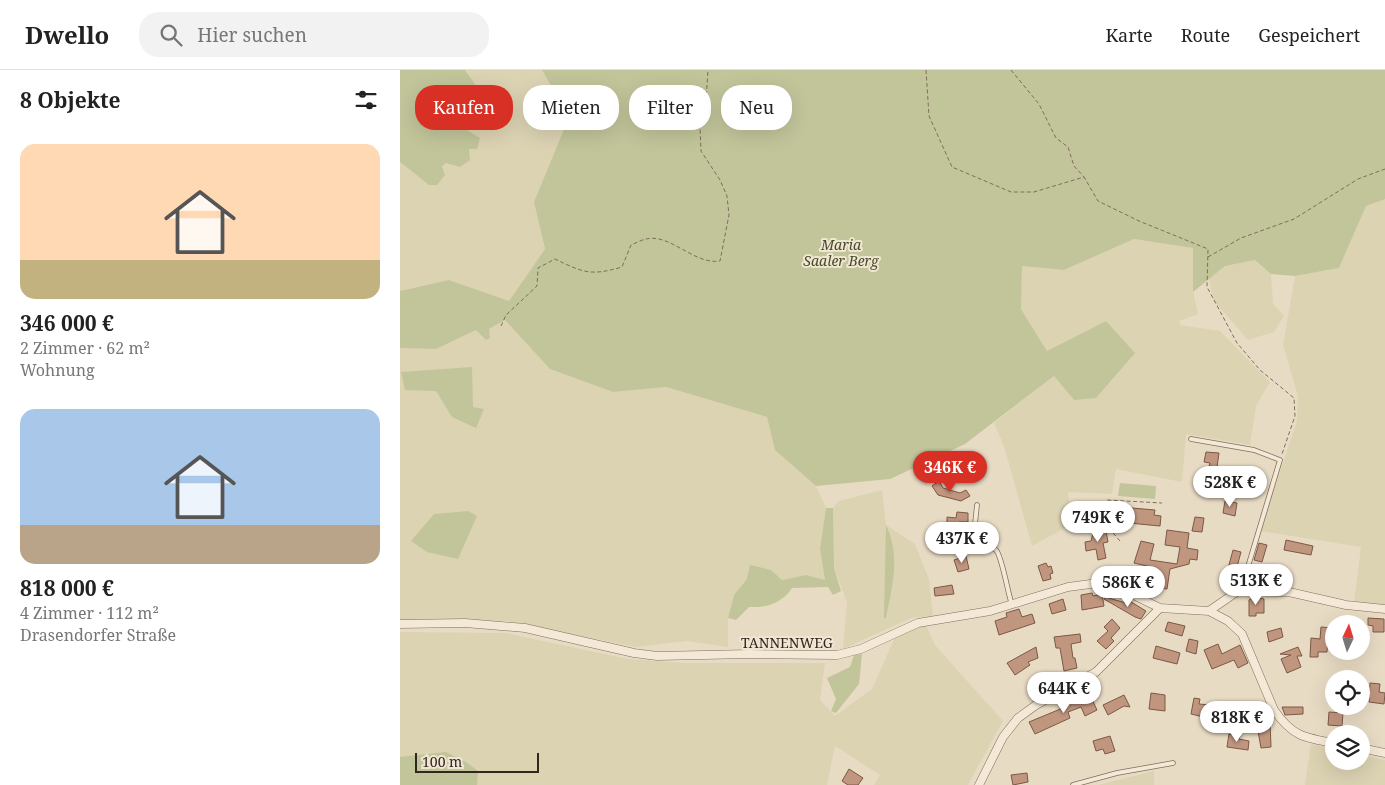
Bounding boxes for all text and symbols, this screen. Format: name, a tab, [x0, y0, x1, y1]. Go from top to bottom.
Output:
search box	[139, 12, 489, 57]
text: Dwello	[25, 18, 109, 51]
icon: search	[157, 21, 185, 49]
text: Hier suchen	[197, 22, 307, 48]
text: Karte	[1105, 23, 1153, 47]
text: Route	[1181, 23, 1230, 47]
text: Gespeichert	[1258, 23, 1360, 47]
chip: Kaufen	[415, 85, 513, 130]
chip: Mieten	[523, 85, 619, 130]
chip: Filter	[629, 85, 711, 130]
chip: Neu	[721, 85, 792, 130]
text: 8 Objekte	[20, 86, 121, 114]
icon: filters	[352, 86, 380, 114]
icon: home	[155, 177, 245, 267]
park label: Maria Saaler Berg	[803, 235, 880, 270]
text: 346 000 €	[20, 309, 114, 337]
text: 2 Zimmer · 62 m²	[20, 337, 150, 359]
text: Wohnung	[20, 359, 95, 381]
icon: home	[155, 442, 245, 532]
pin: 346K €	[909, 450, 991, 493]
text: 346K €	[924, 456, 976, 478]
pin: 528K €	[1189, 466, 1271, 508]
text: 528K €	[1204, 471, 1256, 493]
pin: 749K €	[1057, 500, 1139, 543]
text: 749K €	[1072, 506, 1124, 528]
pin: 437K €	[921, 522, 1003, 564]
text: 437K €	[936, 527, 988, 549]
pin: 513K €	[1215, 564, 1297, 606]
pin: 586K €	[1087, 566, 1169, 608]
text: 513K €	[1230, 569, 1282, 591]
text: 586K €	[1102, 571, 1154, 593]
text: 818 000 €	[20, 574, 114, 602]
text: 4 Zimmer · 112 m²	[20, 602, 159, 624]
north arrow	[1325, 615, 1370, 660]
map controls	[1325, 615, 1370, 770]
text: Drasendorfer Straße	[20, 624, 176, 646]
street label: TANNENWEG	[741, 633, 833, 652]
button: locate	[1325, 670, 1370, 715]
pin: 644K €	[1023, 672, 1105, 714]
text: 644K €	[1038, 677, 1090, 699]
pin: 818K €	[1196, 700, 1278, 743]
text: 818K €	[1211, 706, 1263, 728]
button: layers	[1325, 725, 1370, 770]
scale bar	[415, 750, 539, 773]
text: 100 m	[422, 752, 462, 771]

